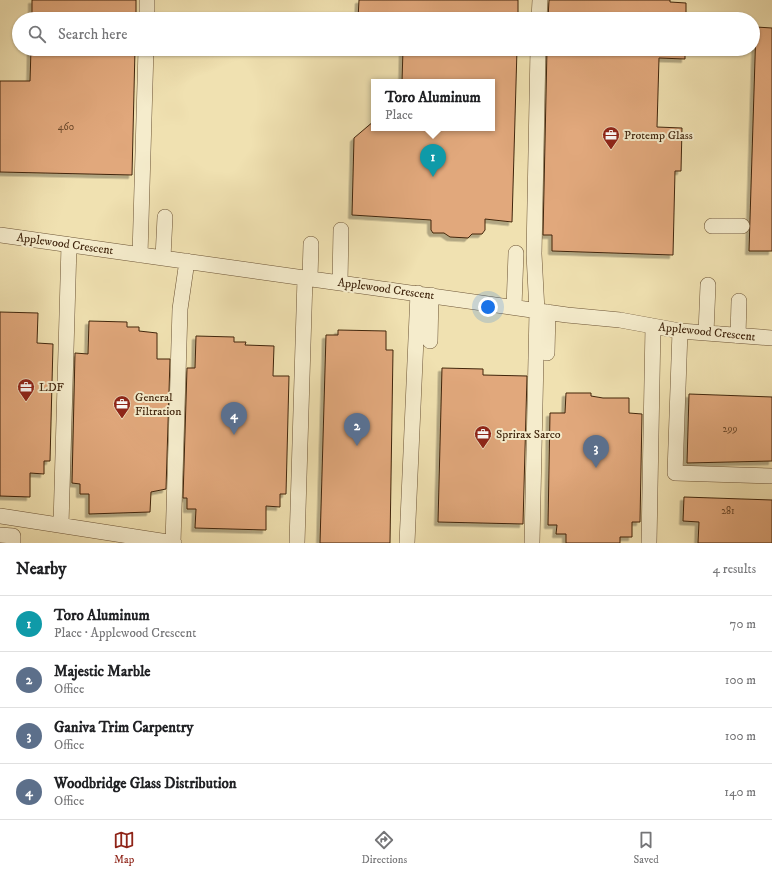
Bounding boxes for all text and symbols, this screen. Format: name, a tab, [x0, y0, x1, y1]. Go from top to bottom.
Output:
search box	[12, 12, 760, 56]
icon: search	[26, 23, 48, 45]
text: Search here	[58, 25, 127, 44]
popup	[371, 79, 495, 131]
text: Toro Aluminum	[385, 88, 481, 107]
text: Place	[385, 107, 413, 123]
house number: 460	[58, 121, 74, 133]
office icon: Protemp Glass	[601, 125, 621, 150]
place label: Protemp Glass	[624, 128, 693, 143]
pin: 1	[420, 144, 446, 177]
street label: Applewood Crescent	[16, 230, 115, 258]
street label: Applewood Crescent	[337, 275, 436, 303]
your location	[478, 297, 498, 317]
street label: Applewood Crescent	[658, 319, 756, 345]
office icon: LDF	[16, 377, 36, 402]
place label: LDF	[39, 380, 64, 395]
place label: General Filtration	[135, 390, 182, 419]
office icon: General Filtration	[112, 394, 132, 419]
pin: 4	[221, 402, 247, 435]
pin: 2	[344, 413, 370, 446]
house number: 299	[723, 423, 737, 435]
office icon: Sprirax Sarco	[473, 424, 493, 449]
place label: Sprirax Sarco	[496, 427, 561, 442]
pin: 3	[583, 435, 609, 468]
house number: 281	[721, 505, 735, 517]
text: Nearby	[16, 558, 66, 580]
text: 4 results	[713, 561, 756, 577]
text: Toro Aluminum	[54, 606, 150, 625]
text: 1	[27, 616, 31, 632]
text: 70 m	[730, 616, 756, 632]
text: Place · Applewood Crescent	[54, 625, 196, 641]
text: Majestic Marble	[54, 662, 151, 681]
text: 2	[26, 672, 32, 688]
text: 100 m	[725, 672, 756, 688]
text: Office	[54, 681, 84, 697]
text: Ganiva Trim Carpentry	[54, 718, 193, 737]
text: 3	[27, 728, 31, 744]
text: 100 m	[725, 728, 756, 744]
text: Office	[54, 737, 84, 753]
text: Woodbridge Glass Distribution	[54, 774, 237, 793]
text: 4	[25, 784, 33, 800]
text: 140 m	[724, 784, 756, 800]
text: Office	[54, 793, 84, 809]
tab: Map	[113, 829, 135, 867]
tab: Directions	[362, 829, 407, 867]
tab: Saved	[634, 829, 659, 867]

